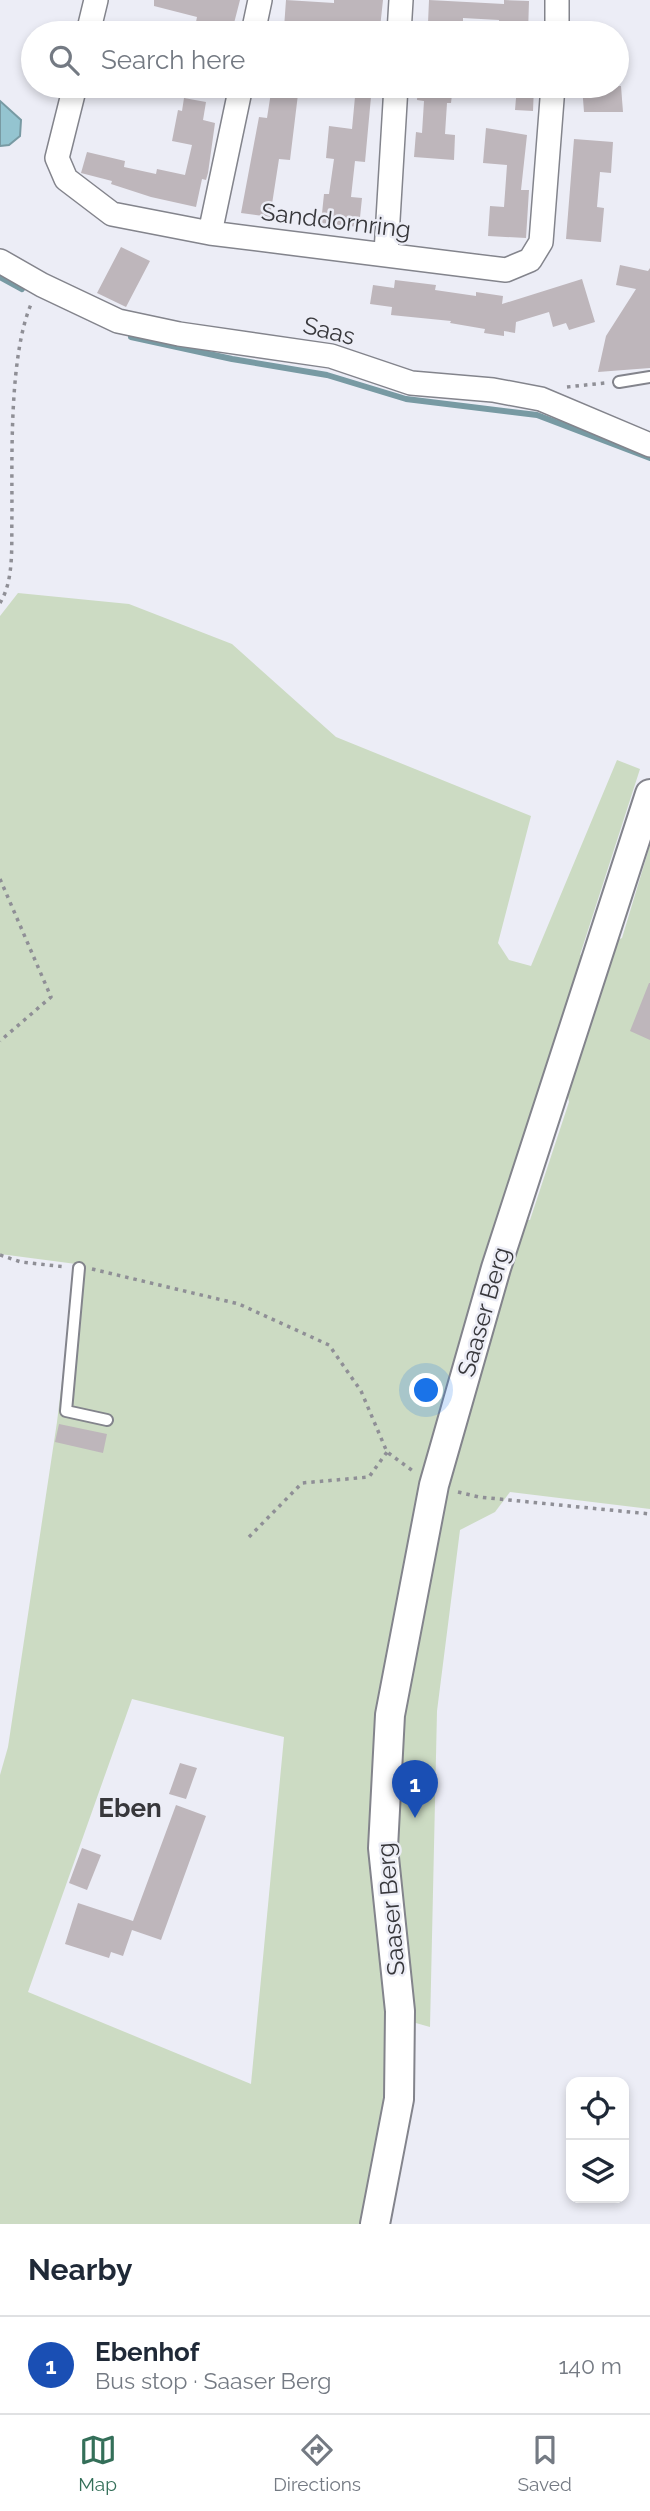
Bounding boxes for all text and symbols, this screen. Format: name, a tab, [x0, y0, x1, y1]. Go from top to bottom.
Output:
search box	[21, 21, 629, 98]
icon: search	[45, 41, 83, 79]
text: Search here	[101, 45, 245, 75]
street label: Sanddornring	[260, 197, 413, 244]
street label: Saas	[300, 310, 358, 351]
street label: Saaser Berg	[451, 1244, 516, 1380]
your location	[409, 1373, 443, 1407]
pin: 1	[392, 1760, 438, 1818]
district label: Eben	[98, 1793, 162, 1823]
street label: Saaser Berg	[370, 1841, 411, 1977]
map controls	[566, 2077, 629, 2203]
button: locate	[566, 2077, 629, 2140]
button: layers	[566, 2140, 629, 2203]
text: Nearby	[28, 2252, 132, 2287]
text: Ebenhof	[95, 2337, 199, 2367]
text: 1	[45, 2352, 57, 2379]
text: 140 m	[559, 2352, 622, 2379]
text: Bus stop · Saaser Berg	[95, 2367, 331, 2394]
tab: Map	[78, 2431, 117, 2495]
tab: Directions	[273, 2431, 361, 2495]
tab: Saved	[517, 2431, 572, 2495]

